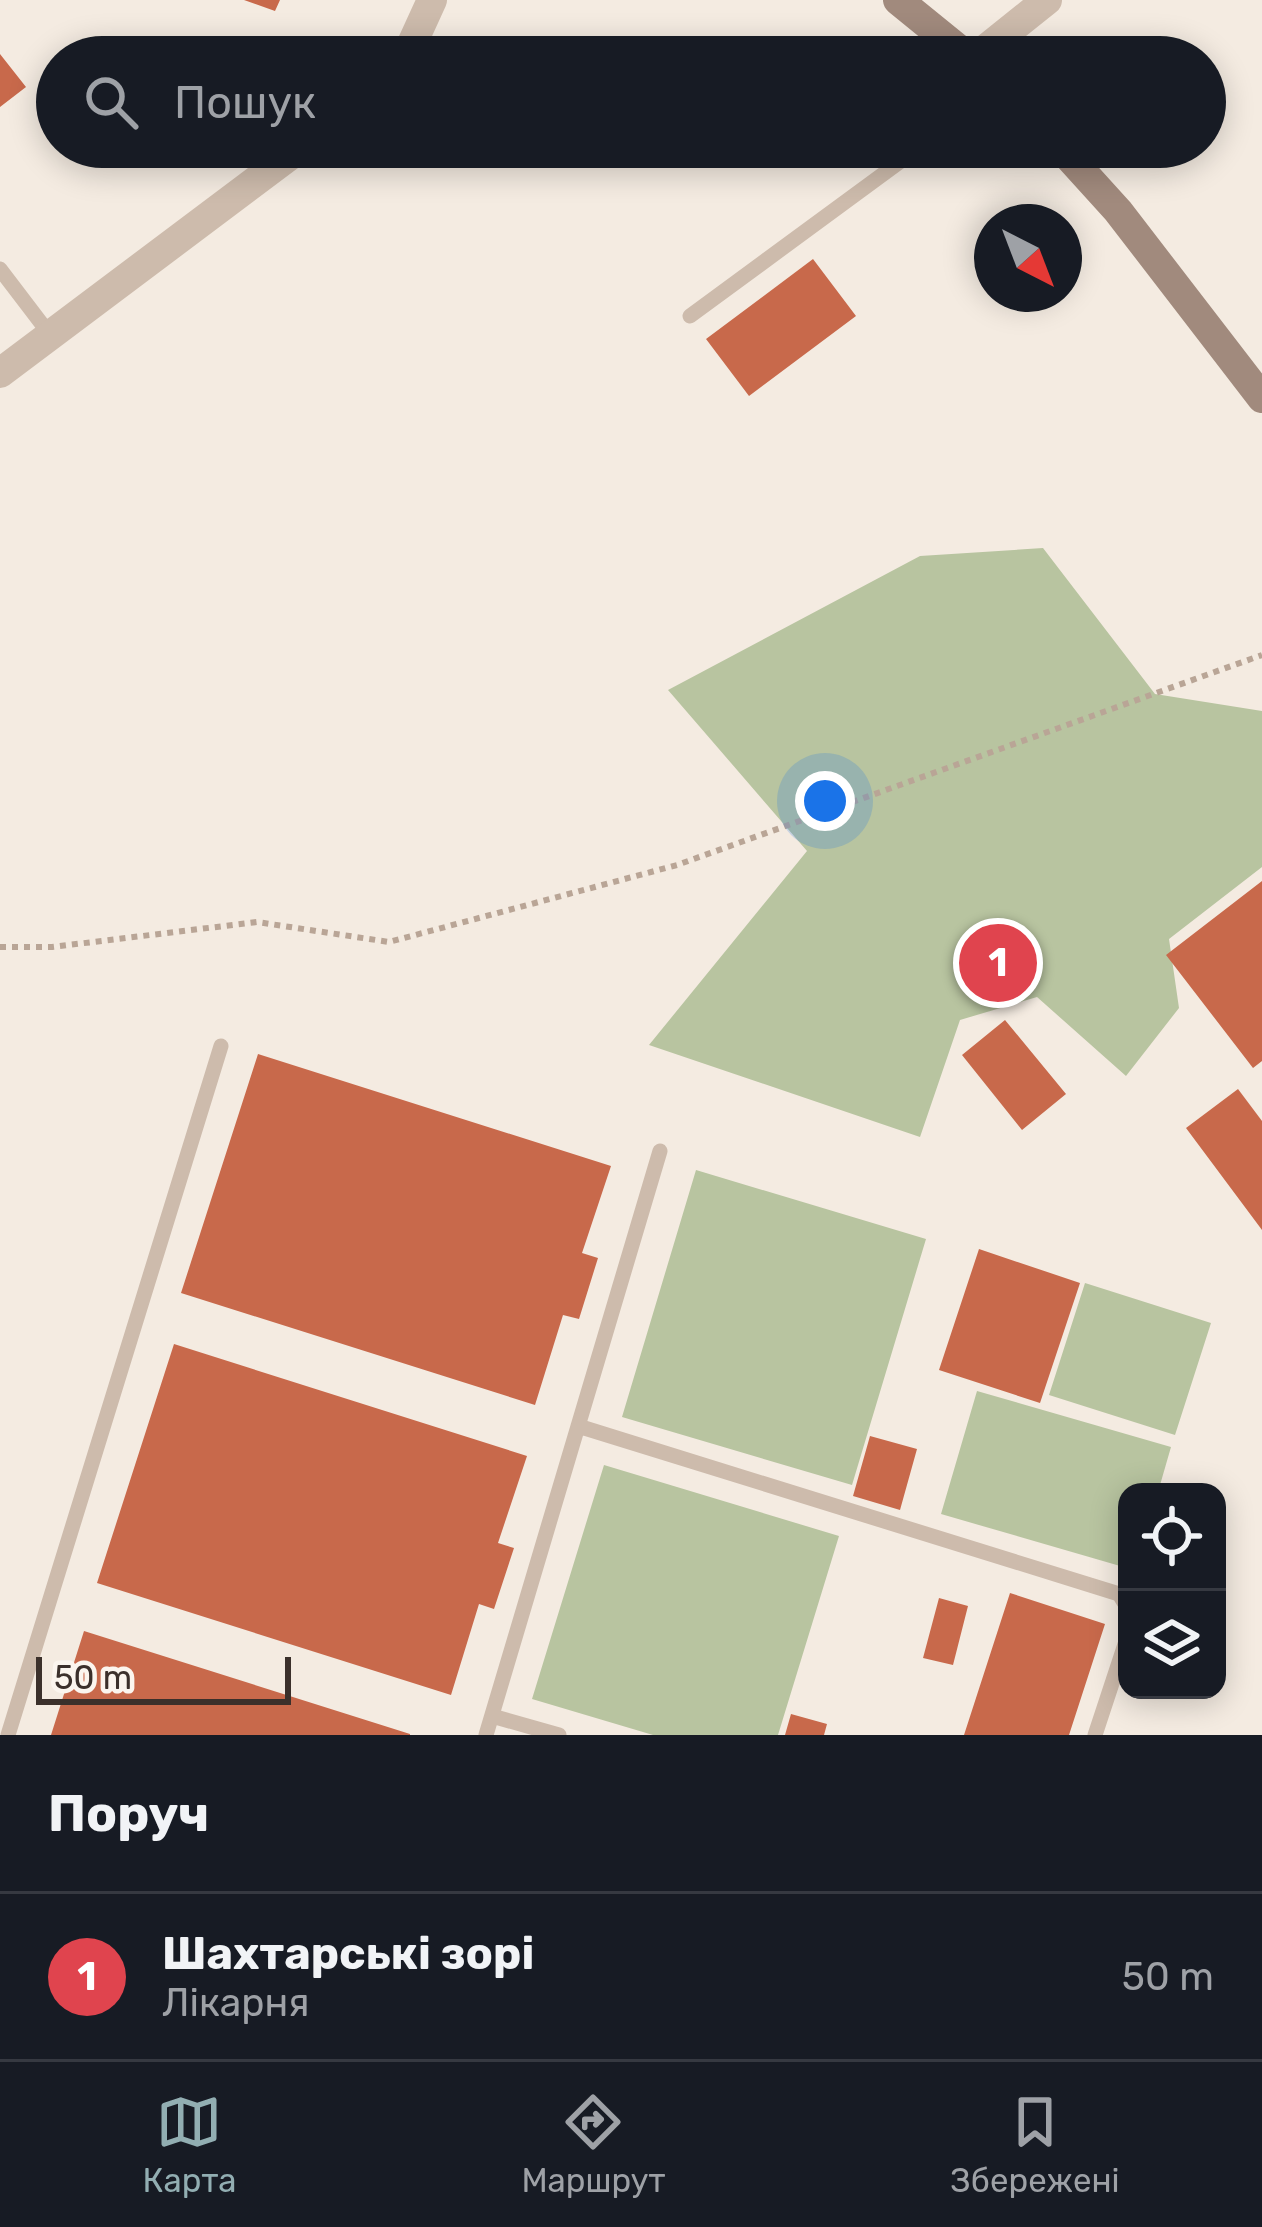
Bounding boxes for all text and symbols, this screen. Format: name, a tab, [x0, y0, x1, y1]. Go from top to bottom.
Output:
search box	[36, 36, 1226, 168]
icon: search	[78, 69, 144, 135]
text: Пошук	[174, 76, 316, 129]
north arrow	[974, 204, 1082, 312]
your location	[795, 771, 855, 831]
pin: 1	[959, 918, 1037, 1008]
map controls	[1118, 1483, 1226, 1699]
button: locate	[1118, 1483, 1226, 1591]
button: layers	[1118, 1591, 1226, 1699]
scale bar	[36, 1651, 291, 1704]
text: 50 m	[54, 1658, 132, 1697]
text: Поруч	[48, 1783, 209, 1844]
text: Шахтарські зорі	[162, 1927, 534, 1980]
text: 1	[77, 1954, 97, 2000]
text: 50 m	[1122, 1954, 1214, 2000]
text: Лікарня	[162, 1980, 310, 2026]
tab: Карта	[142, 2089, 237, 2200]
tab: Маршрут	[521, 2089, 665, 2200]
tab: Збережені	[950, 2089, 1120, 2200]

